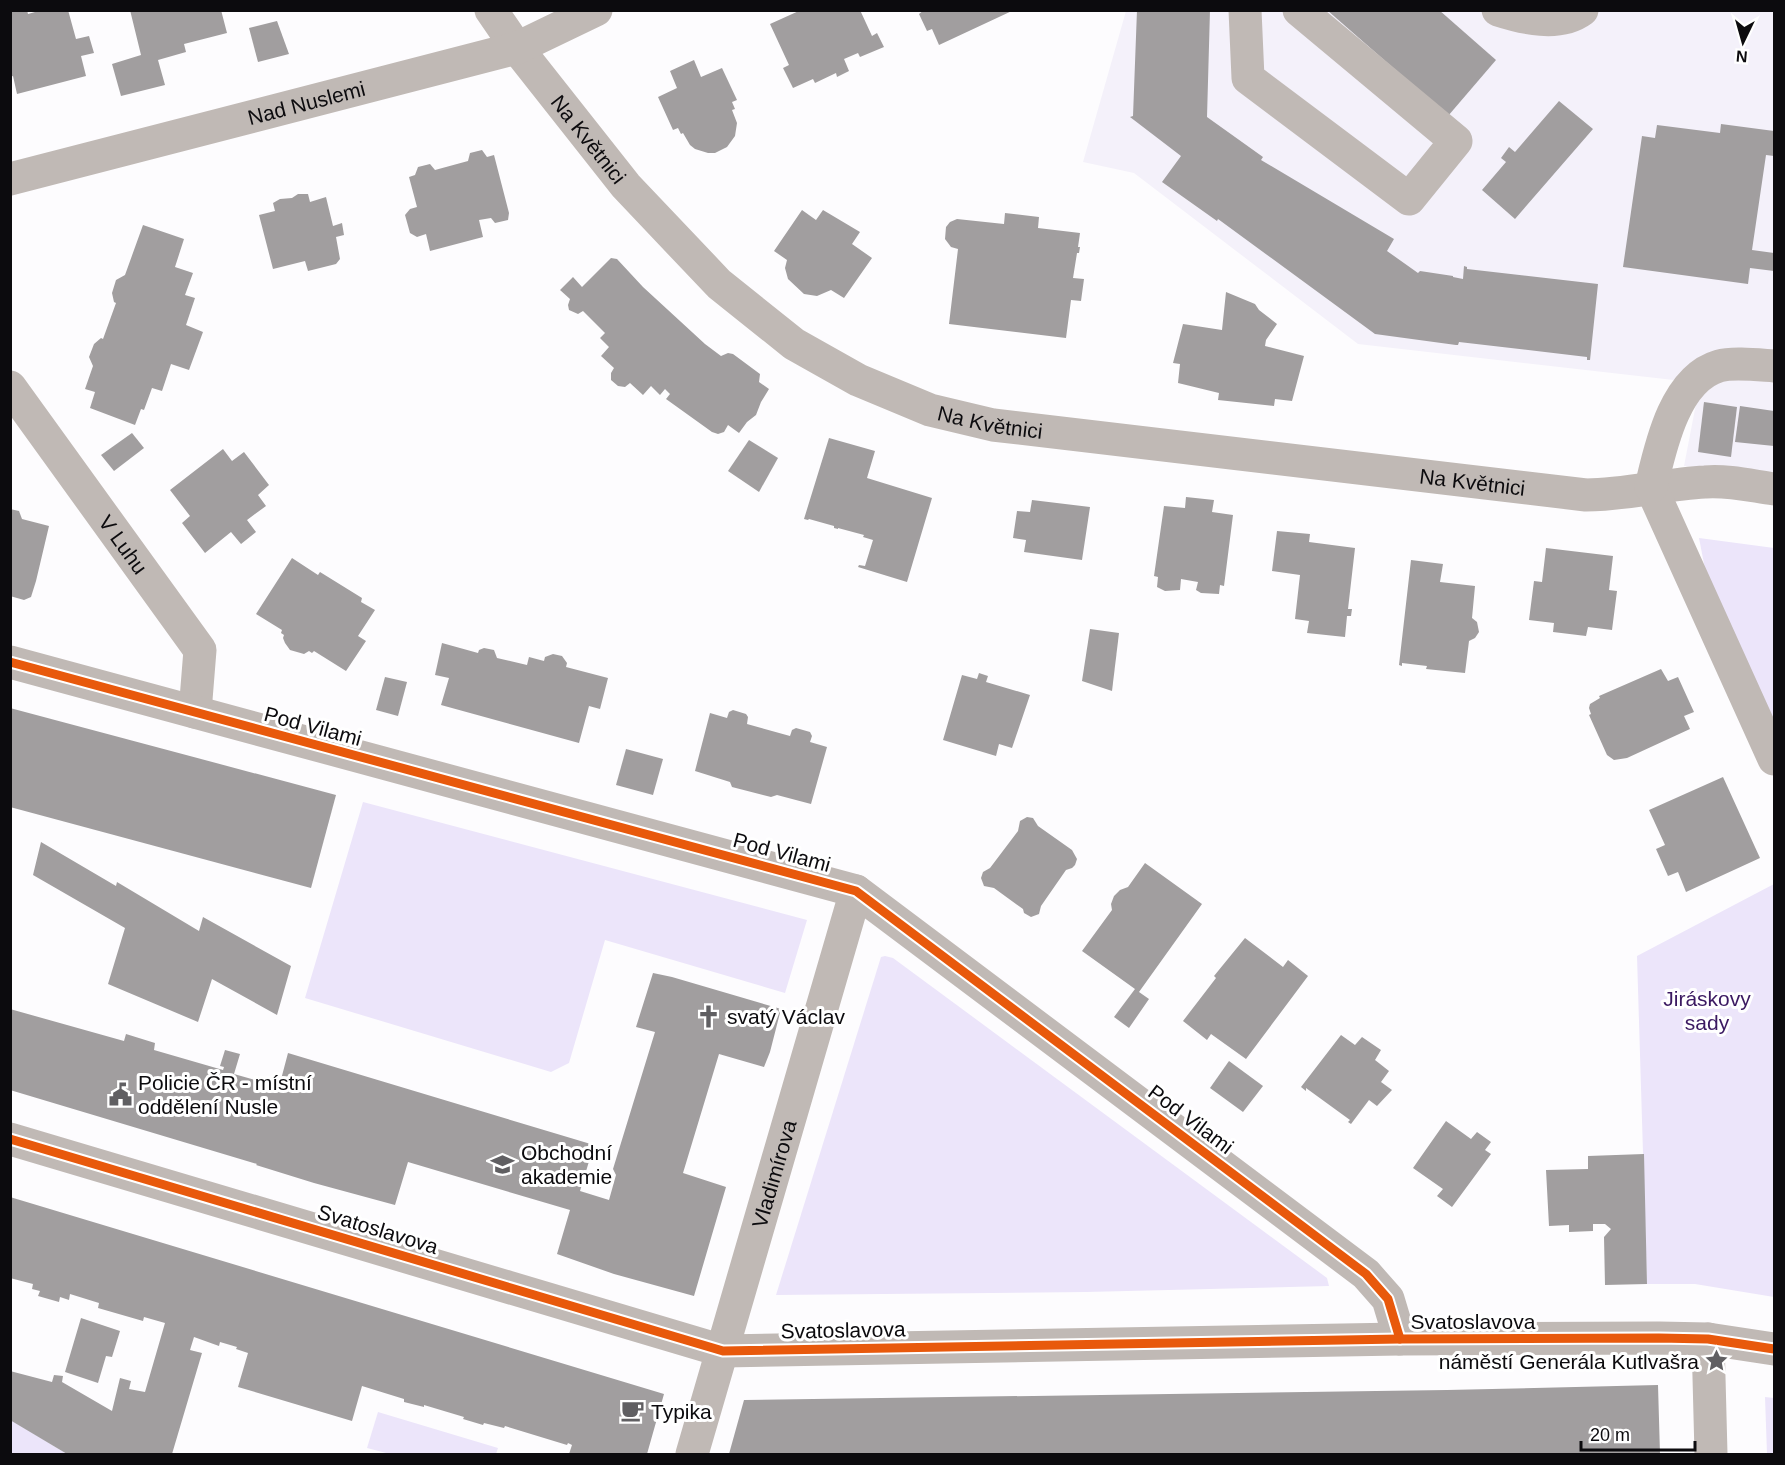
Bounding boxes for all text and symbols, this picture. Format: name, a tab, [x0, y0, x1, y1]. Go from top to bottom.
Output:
north arrow	[1713, 12, 1773, 72]
text: N	[1735, 47, 1748, 65]
street label: Nad Nuslemi	[245, 76, 367, 129]
street label: Na Květnici	[547, 90, 631, 188]
street label: Na Květnici	[935, 401, 1044, 442]
street label: Na Květnici	[1418, 464, 1527, 499]
street label: V Luhu	[95, 511, 152, 578]
street label: Pod Vilami	[262, 702, 364, 750]
street label: Pod Vilami	[731, 828, 833, 876]
park label: Jiráskovy sady	[1663, 987, 1751, 1034]
church icon: svatý Václav	[696, 1003, 722, 1029]
place label: svatý Václav	[727, 1005, 845, 1028]
place label: Policie ČR - místní oddělení Nusle	[138, 1071, 312, 1118]
street label: Pod Vilami	[1144, 1080, 1238, 1158]
public building icon: Policie ČR - místní oddělení Nusle	[107, 1081, 133, 1107]
street label: Vladimírova	[747, 1117, 800, 1230]
place label: Obchodní akademie	[521, 1141, 612, 1188]
school or university icon: Obchodní akademie	[490, 1151, 516, 1177]
street label: Svatoslavova	[315, 1200, 441, 1258]
street label: Svatoslavova	[1411, 1310, 1536, 1333]
street label: Svatoslavova	[780, 1317, 906, 1343]
place icon: náměstí Generála Kutlvašra	[1704, 1348, 1730, 1374]
place label: náměstí Generála Kutlvašra	[1439, 1350, 1699, 1373]
cafe icon: Typika	[620, 1398, 646, 1424]
place label: Typika	[651, 1400, 712, 1423]
scale bar	[1581, 1414, 1695, 1452]
text: 20 m	[1590, 1425, 1630, 1445]

